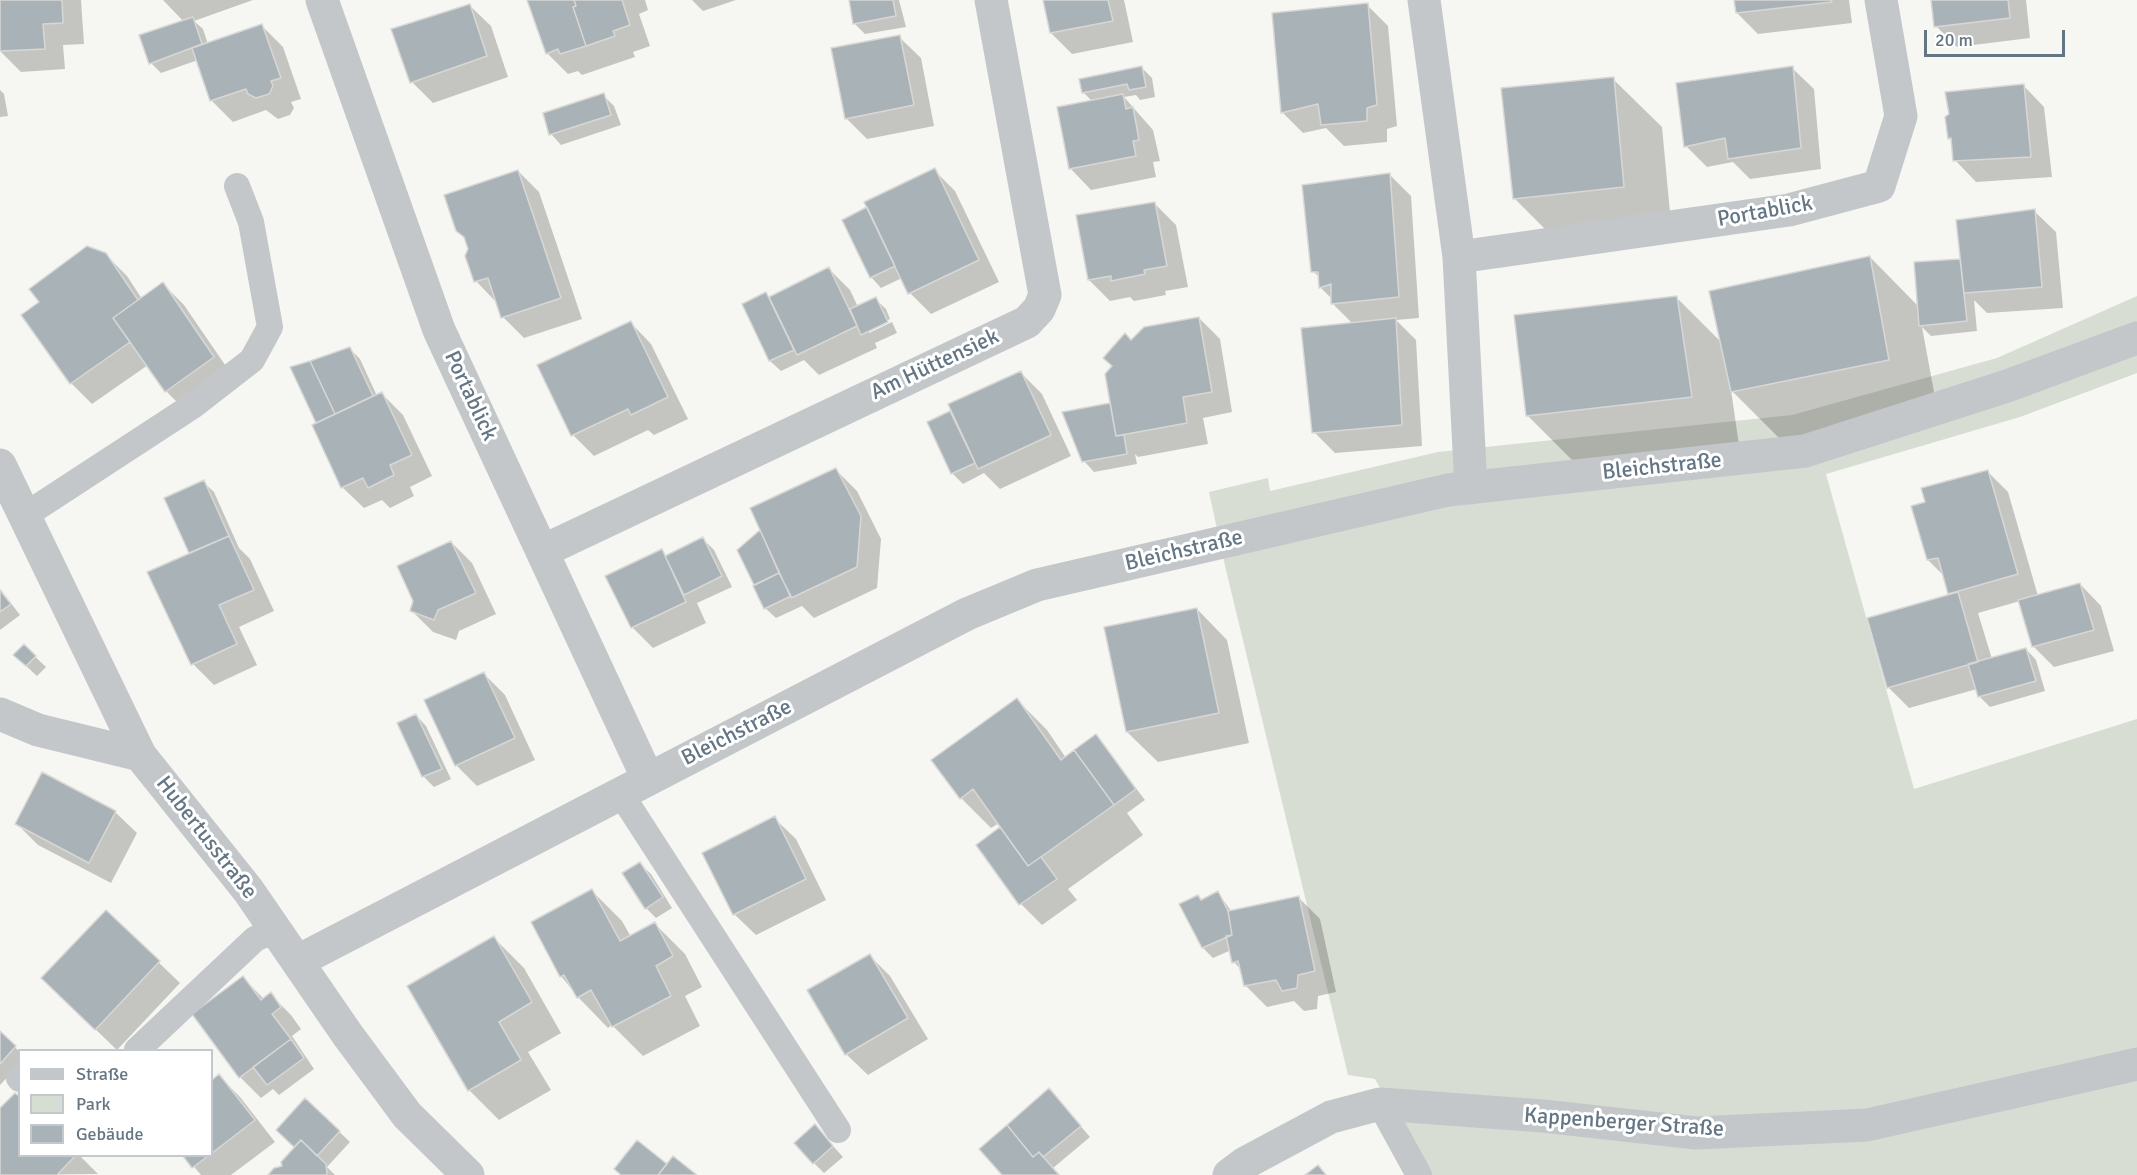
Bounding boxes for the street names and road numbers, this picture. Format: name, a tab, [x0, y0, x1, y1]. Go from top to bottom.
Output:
street label: Portablick	[1715, 191, 1815, 233]
street label: Am Hüttensiek	[867, 324, 1003, 406]
street label: Portablick	[438, 347, 502, 445]
street label: Bleichstraße	[1601, 448, 1723, 486]
street label: Bleichstraße	[1123, 525, 1245, 577]
street label: Bleichstraße	[678, 694, 796, 772]
street label: Hubertusstraße	[150, 771, 262, 905]
street label: Kappenberger Straße	[1523, 1103, 1725, 1143]

